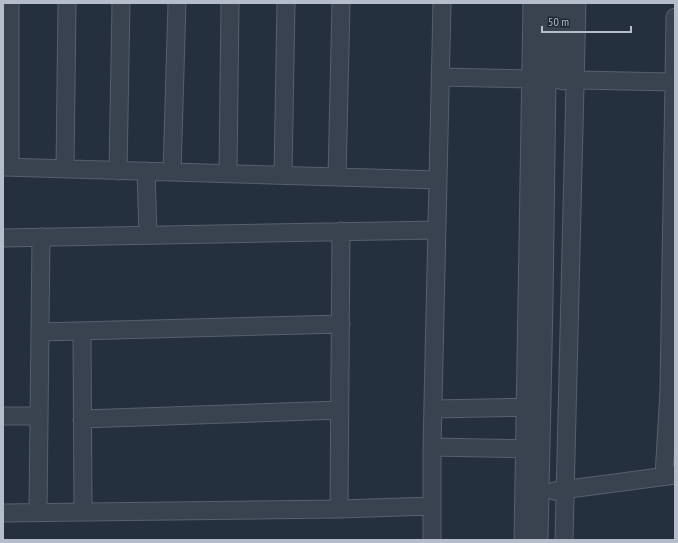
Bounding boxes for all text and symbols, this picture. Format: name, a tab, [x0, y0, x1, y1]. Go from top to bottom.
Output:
scale bar	[542, 8, 631, 34]
text: 50 m	[548, 14, 569, 29]

